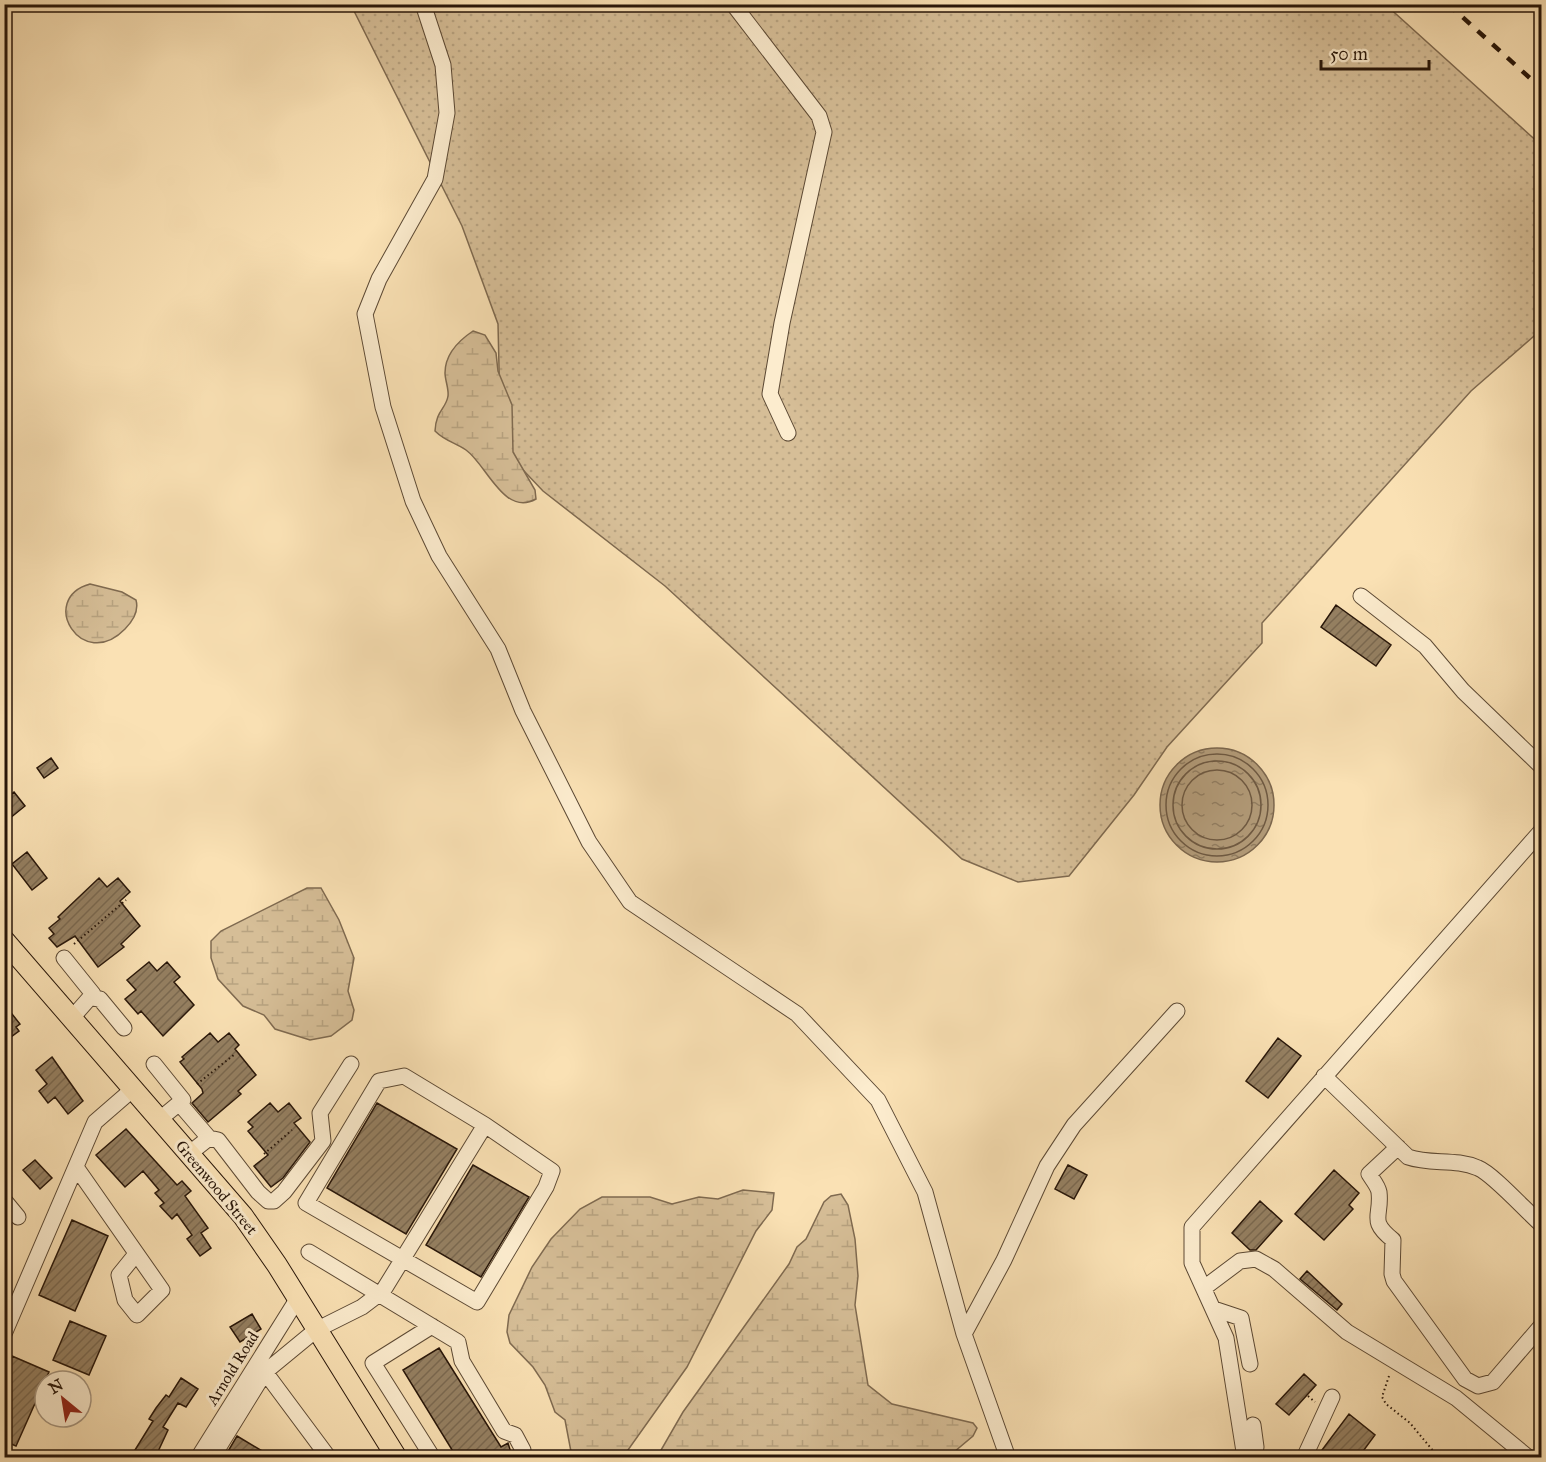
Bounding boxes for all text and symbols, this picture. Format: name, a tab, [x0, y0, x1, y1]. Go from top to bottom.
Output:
scale bar	[1321, 33, 1429, 71]
text: 50 m	[1330, 43, 1368, 65]
street label: Greenwood Street	[172, 1136, 262, 1239]
street label: Arnold Road	[202, 1328, 263, 1410]
north arrow	[33, 1369, 93, 1429]
text: N	[45, 1375, 67, 1398]

